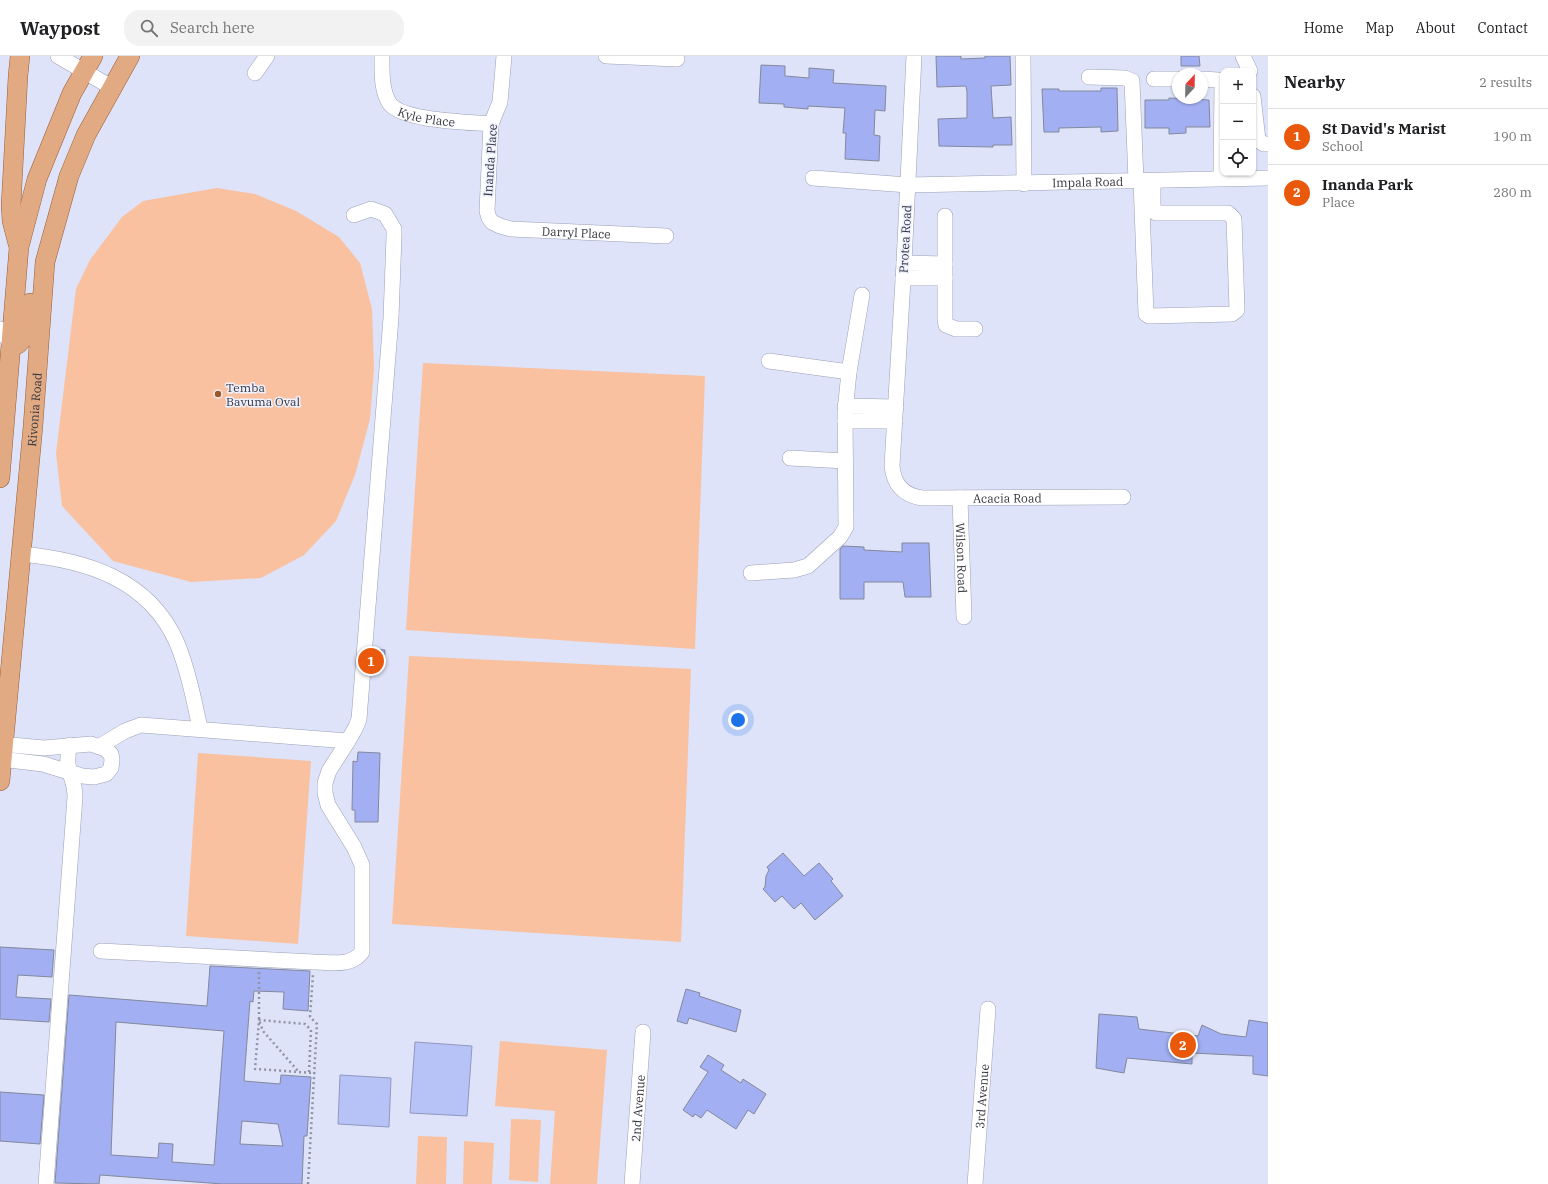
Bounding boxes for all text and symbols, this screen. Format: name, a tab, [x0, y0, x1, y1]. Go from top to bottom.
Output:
search box	[124, 10, 404, 46]
text: Waypost	[20, 16, 100, 40]
icon: search	[138, 17, 160, 39]
text: Search here	[170, 18, 254, 37]
text: Home	[1304, 19, 1343, 37]
text: Map	[1365, 19, 1394, 37]
text: About	[1416, 19, 1455, 37]
text: Contact	[1477, 19, 1528, 37]
north arrow	[1172, 68, 1208, 104]
map controls	[1220, 68, 1256, 176]
button: +	[1220, 68, 1256, 104]
text: Nearby	[1284, 71, 1345, 93]
text: 2 results	[1479, 74, 1532, 91]
street label: Kyle Place	[396, 103, 456, 129]
button: −	[1220, 104, 1256, 140]
text: St David's Marist	[1322, 119, 1446, 138]
street label: Inanda Place	[480, 123, 500, 197]
text: 1	[1293, 128, 1301, 145]
text: 190 m	[1493, 128, 1532, 145]
text: School	[1322, 138, 1363, 155]
button: locate	[1220, 140, 1256, 176]
street label: Impala Road	[1052, 173, 1123, 190]
text: Inanda Park	[1322, 175, 1413, 194]
text: 2	[1293, 184, 1301, 201]
text: 280 m	[1493, 184, 1532, 201]
text: Place	[1322, 194, 1355, 211]
street label: Protea Road	[896, 205, 914, 273]
street label: Darryl Place	[541, 223, 611, 241]
street label: Rivonia Road	[24, 372, 44, 447]
place label: Temba Bavuma Oval	[226, 380, 301, 409]
marker: Temba Bavuma Oval	[213, 389, 223, 399]
street label: Acacia Road	[973, 490, 1042, 505]
street label: Wilson Road	[953, 522, 971, 593]
pin: 1	[358, 646, 384, 676]
your location	[728, 710, 748, 730]
pin: 2	[1170, 1030, 1196, 1060]
street label: 3rd Avenue	[972, 1063, 991, 1129]
street label: 2nd Avenue	[628, 1074, 647, 1142]

